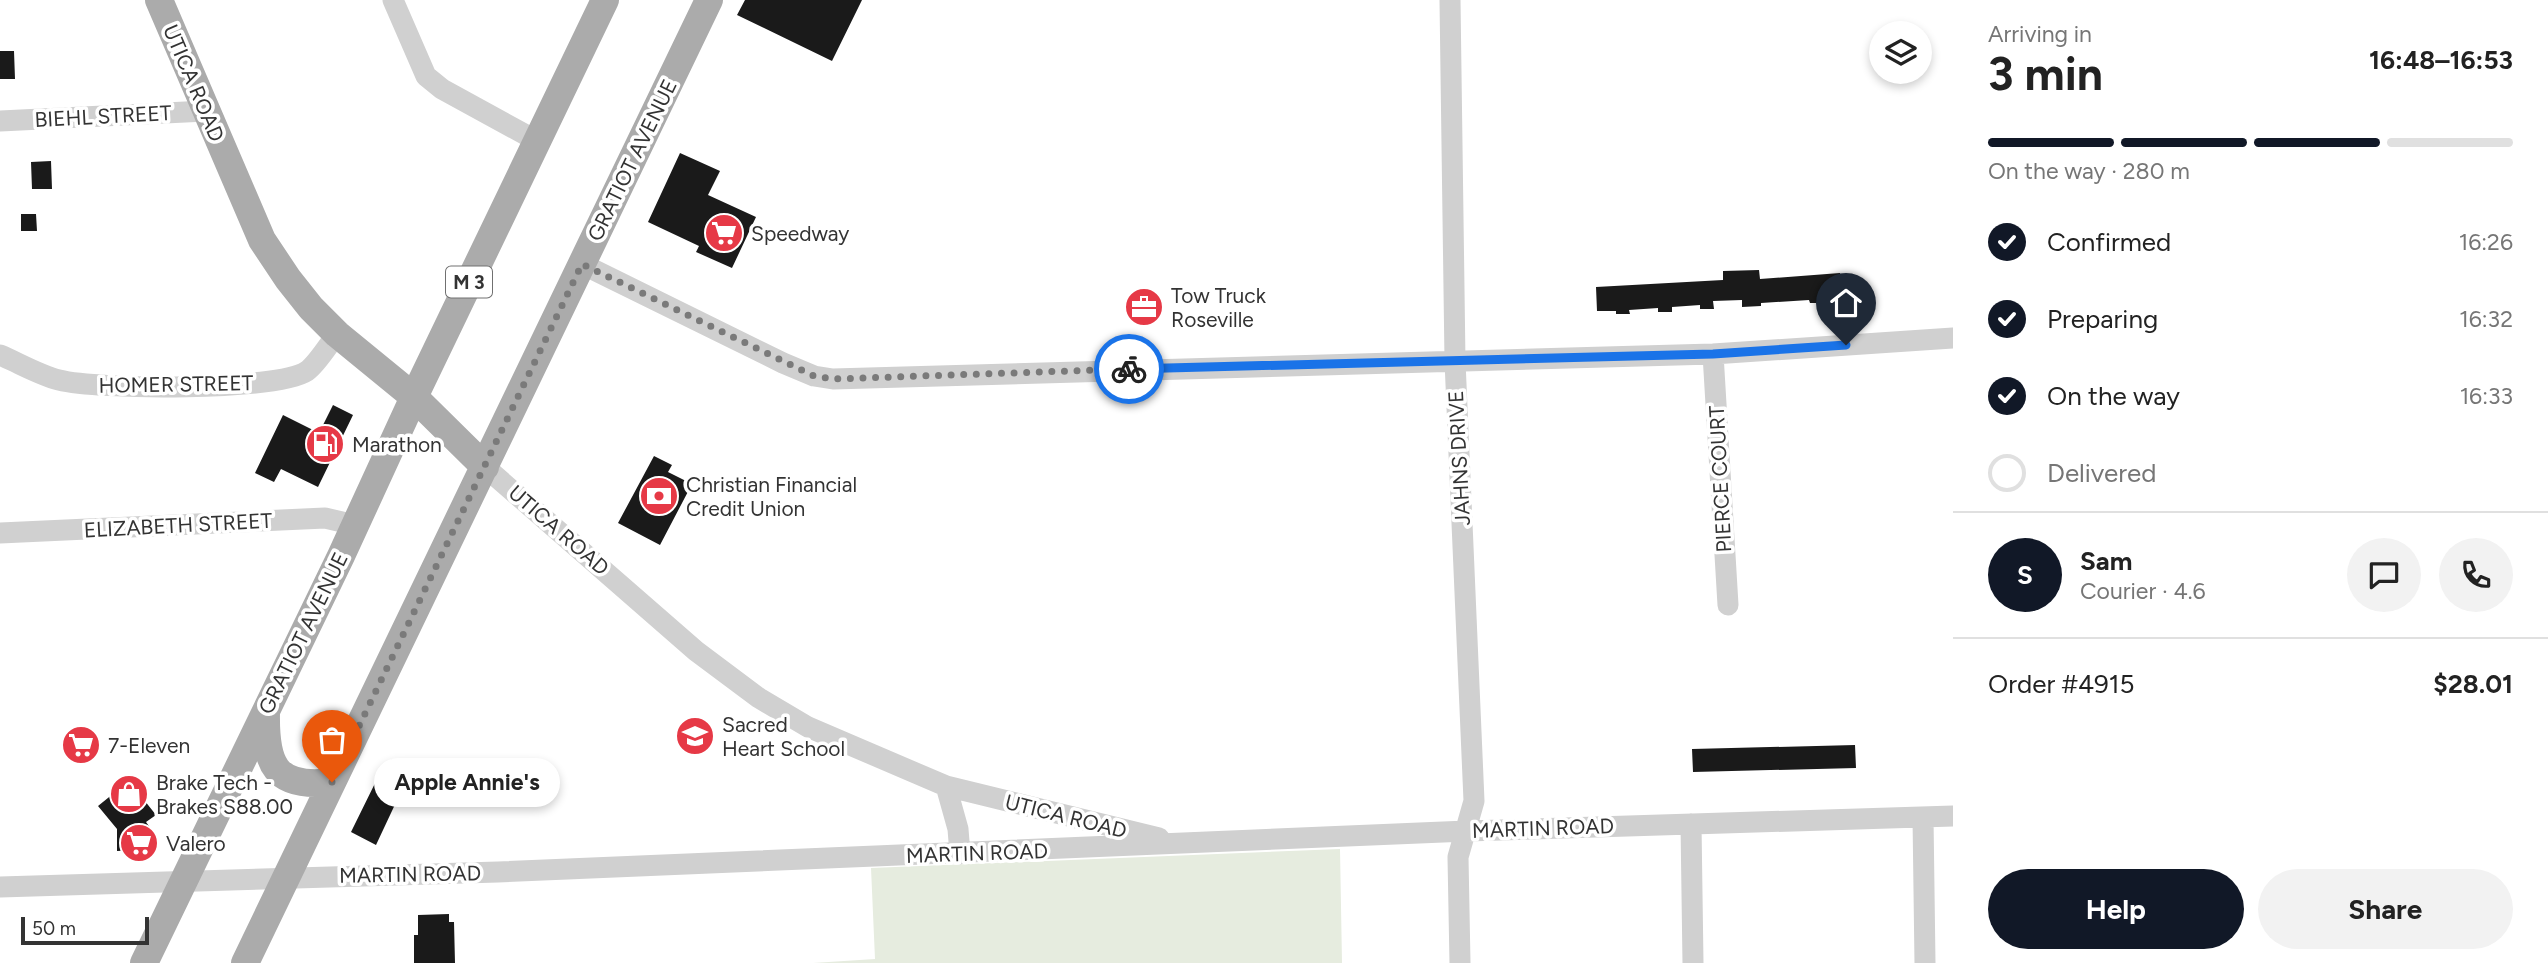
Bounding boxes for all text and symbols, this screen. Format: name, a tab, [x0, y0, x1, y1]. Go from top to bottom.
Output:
text: Arriving in	[1988, 20, 2092, 48]
street label: UTICA ROAD	[158, 21, 230, 145]
map controls	[1869, 21, 1932, 84]
button: layers	[1869, 21, 1932, 84]
text: 16:48–16:53	[2369, 44, 2513, 76]
text: 3 min	[1988, 46, 2103, 102]
street label: GRATIOT AVENUE	[582, 75, 682, 245]
street label: BIEHL STREET	[34, 100, 172, 132]
text: On the way · 280 m	[1988, 157, 2190, 185]
supermarket icon: Speedway	[703, 212, 745, 254]
place label: Speedway	[751, 221, 849, 246]
icon: check	[1988, 223, 2026, 261]
text: Confirmed	[2047, 226, 2171, 258]
text: 16:26	[2459, 228, 2513, 256]
road number: M 3	[446, 266, 492, 298]
pin	[1816, 273, 1876, 345]
place label: Tow Truck Roseville	[1171, 283, 1267, 332]
icon: home	[1827, 284, 1865, 322]
office icon: Tow Truck Roseville	[1123, 286, 1165, 328]
icon: check	[1988, 300, 2026, 338]
text: Preparing	[2047, 303, 2158, 335]
text: 16:32	[2459, 305, 2513, 333]
courier	[1094, 334, 1164, 404]
icon: bike	[1110, 350, 1148, 388]
street label: HOMER STREET	[98, 370, 254, 398]
icon: check	[1988, 377, 2026, 415]
text: On the way	[2047, 380, 2180, 412]
text: 16:33	[2460, 382, 2513, 410]
street label: JAHNS DRIVE	[1443, 390, 1475, 526]
street label: PIERCE COURT	[1704, 404, 1736, 553]
fuel station icon: Marathon	[304, 423, 346, 465]
place label: Marathon	[352, 432, 442, 457]
text: Delivered	[2047, 457, 2156, 489]
place label: Christian Financial Credit Union	[686, 472, 857, 521]
bank icon: Christian Financial Credit Union	[638, 475, 680, 517]
street label: UTICA ROAD	[504, 480, 614, 580]
street label: ELIZABETH STREET	[83, 508, 273, 542]
button: chat	[2347, 538, 2421, 612]
button: phone	[2439, 538, 2513, 612]
text: Sam	[2080, 545, 2132, 577]
street label: GRATIOT AVENUE	[253, 548, 353, 718]
text: S	[2017, 559, 2033, 591]
text: Courier · 4.6	[2080, 577, 2206, 605]
text: Order #4915	[1988, 668, 2135, 700]
text: $28.01	[2433, 668, 2513, 700]
pin	[302, 710, 362, 782]
place label: Sacred Heart School	[722, 712, 845, 761]
school or university icon: Sacred Heart School	[674, 715, 716, 757]
icon: bag	[313, 721, 351, 759]
supermarket icon: 7-Eleven	[60, 724, 102, 766]
place label: 7-Eleven	[108, 733, 190, 758]
callout: Apple Annie's	[374, 758, 560, 806]
text: Apple Annie's	[394, 768, 540, 796]
place label: Brake Tech - Brakes S88.00	[156, 770, 293, 819]
shop icon: Brake Tech - Brakes S88.00	[108, 773, 150, 815]
street label: UTICA ROAD	[1003, 789, 1129, 843]
street label: MARTIN ROAD	[1472, 813, 1614, 843]
supermarket icon: Valero	[118, 822, 160, 864]
place label: Valero	[166, 831, 226, 856]
street label: MARTIN ROAD	[906, 838, 1048, 868]
street label: MARTIN ROAD	[339, 860, 481, 888]
button: Help	[1988, 869, 2244, 949]
button: Share	[2258, 869, 2513, 949]
scale bar	[21, 914, 149, 946]
text: 50 m	[32, 917, 76, 940]

